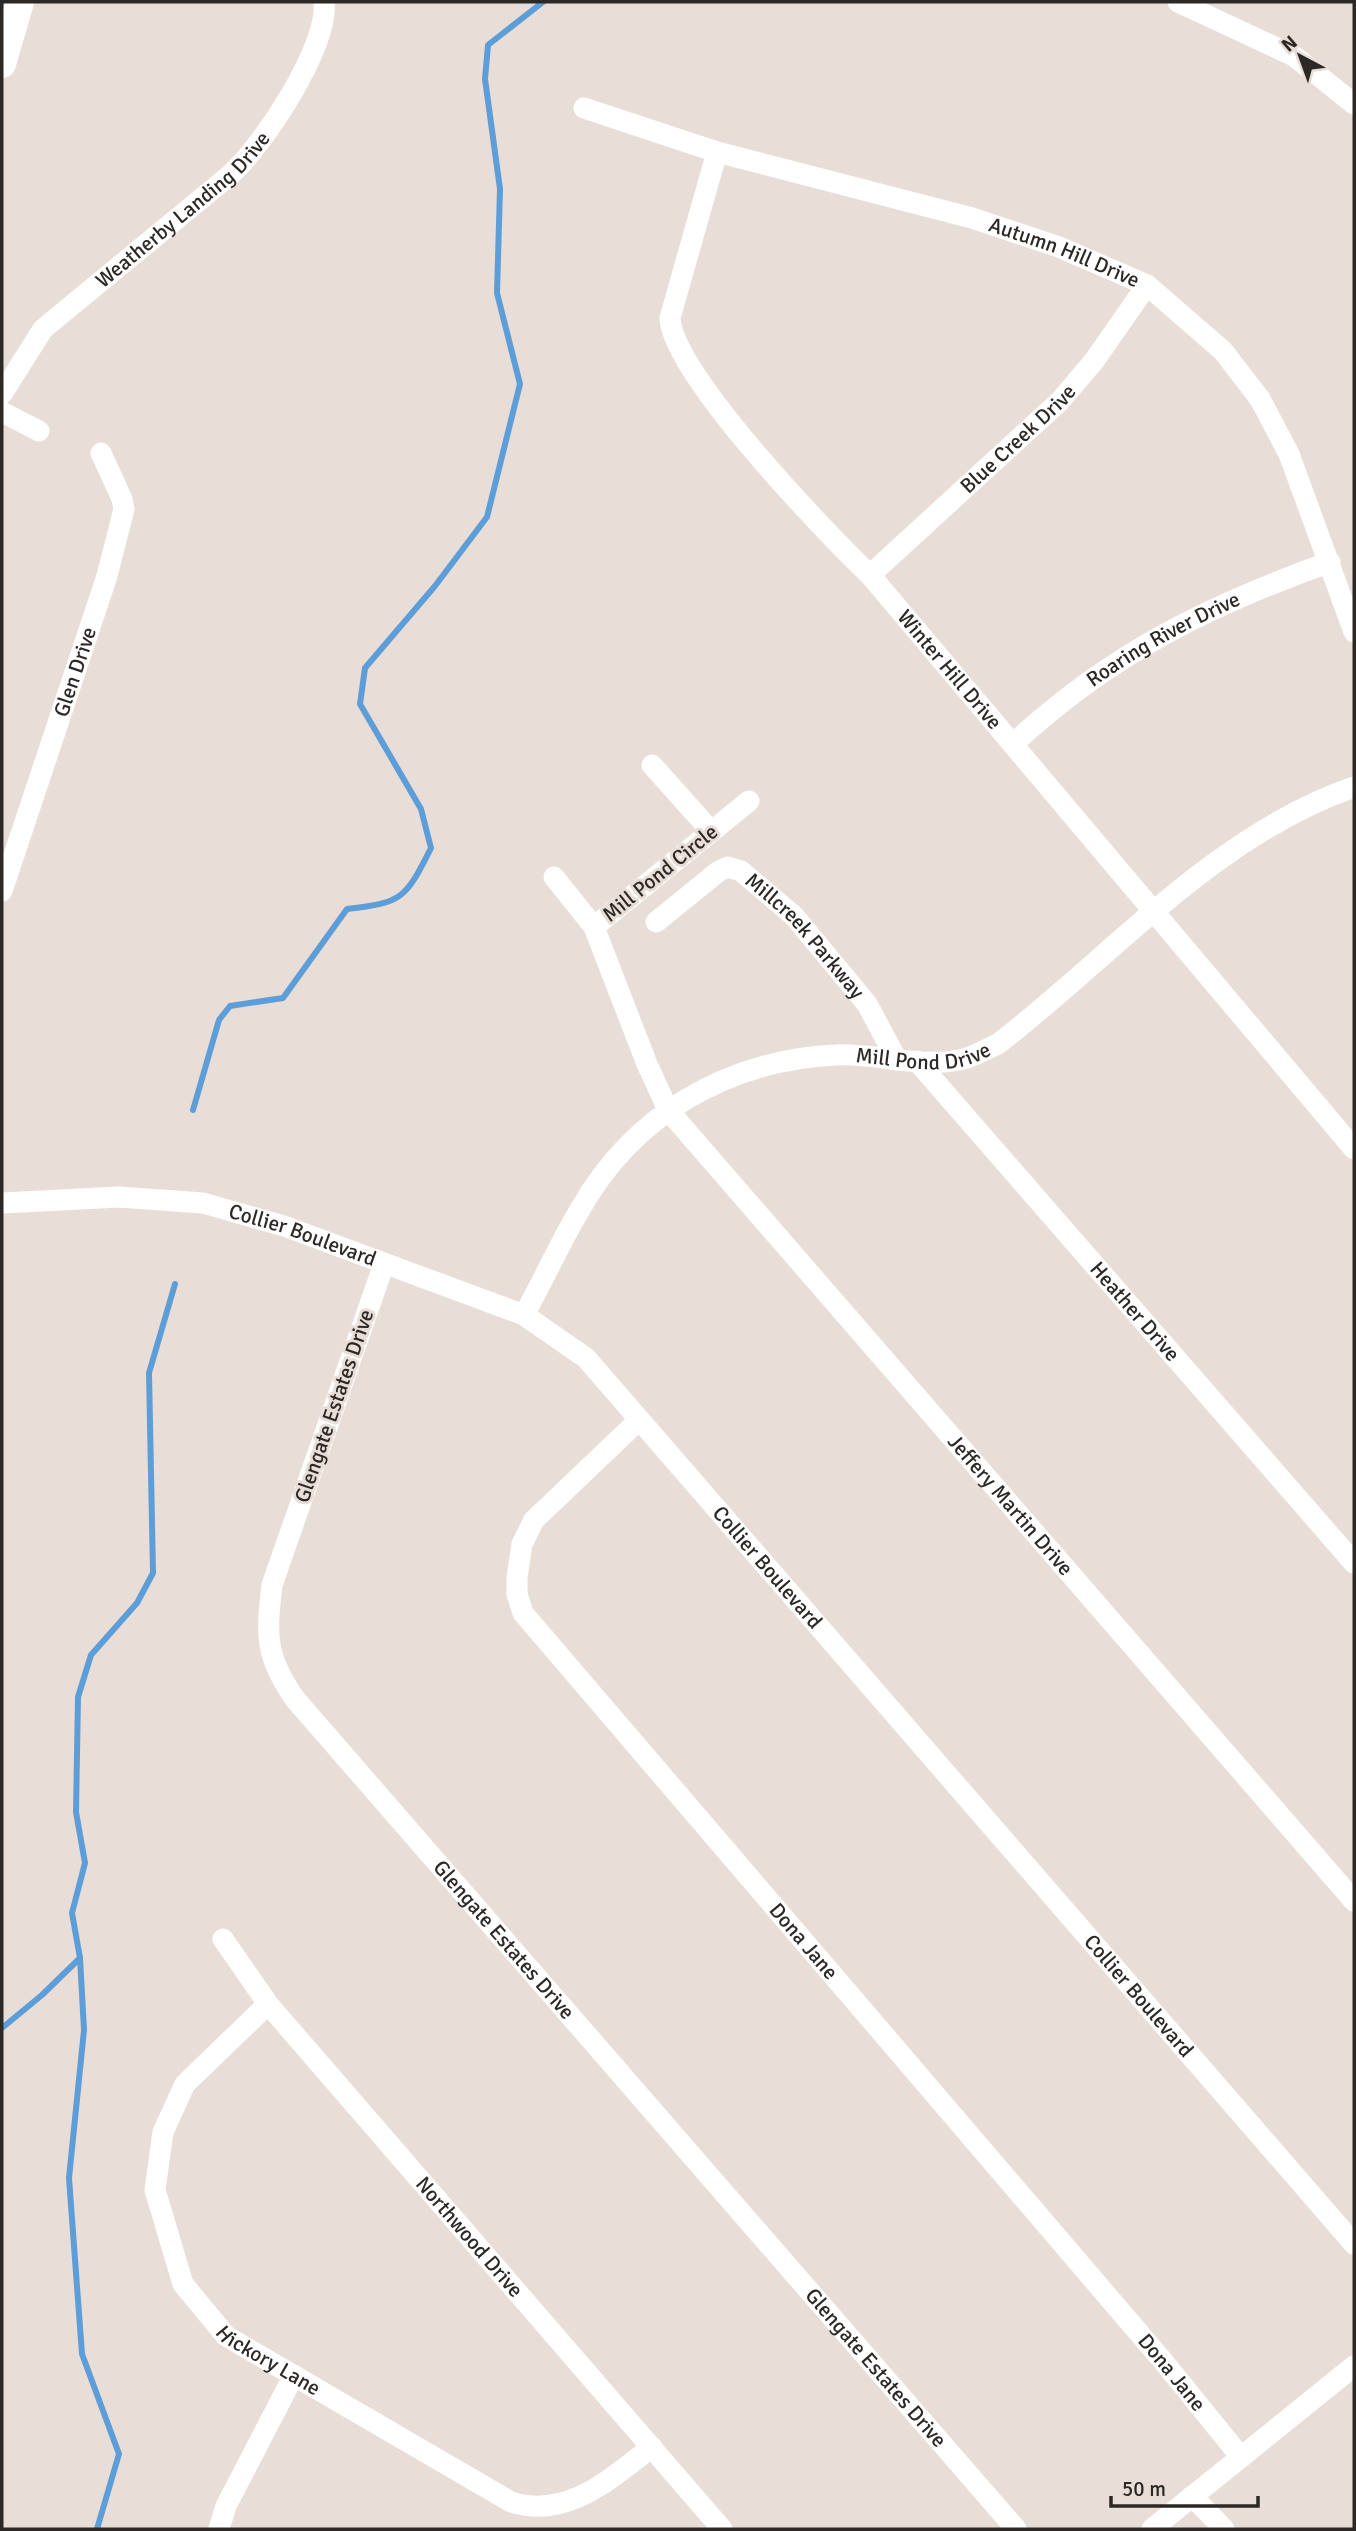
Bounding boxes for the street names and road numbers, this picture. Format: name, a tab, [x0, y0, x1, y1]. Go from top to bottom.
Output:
street label: Weatherby Landing Drive	[90, 126, 276, 293]
street label: Autumn Hill Drive	[986, 212, 1144, 293]
street label: Blue Creek Drive	[955, 379, 1081, 499]
street label: Roaring River Drive	[1081, 586, 1244, 693]
street label: Winter Hill Drive	[892, 604, 1008, 735]
street label: Glen Drive	[48, 624, 102, 720]
street label: Mill Pond Circle	[597, 819, 723, 927]
street label: Millcreek Parkway	[740, 867, 870, 1004]
street label: Mill Pond Drive	[855, 1036, 995, 1075]
street label: Collier Boulevard	[226, 1198, 380, 1272]
street label: Heather Drive	[1085, 1256, 1185, 1367]
street label: Glengate Estates Drive	[289, 1306, 379, 1506]
street label: Jeffery Martin Drive	[942, 1429, 1079, 1581]
street label: Collier Boulevard	[707, 1500, 828, 1634]
street label: Glengate Estates Drive	[428, 1855, 580, 2025]
street label: Dona Jane	[764, 1897, 844, 1985]
street label: Collier Boulevard	[1078, 1929, 1199, 2063]
street label: Northwood Drive	[410, 2171, 529, 2303]
street label: Glengate Estates Drive	[800, 2283, 952, 2453]
street label: Hickory Lane	[210, 2320, 325, 2401]
street label: Dona Jane	[1132, 2328, 1211, 2416]

